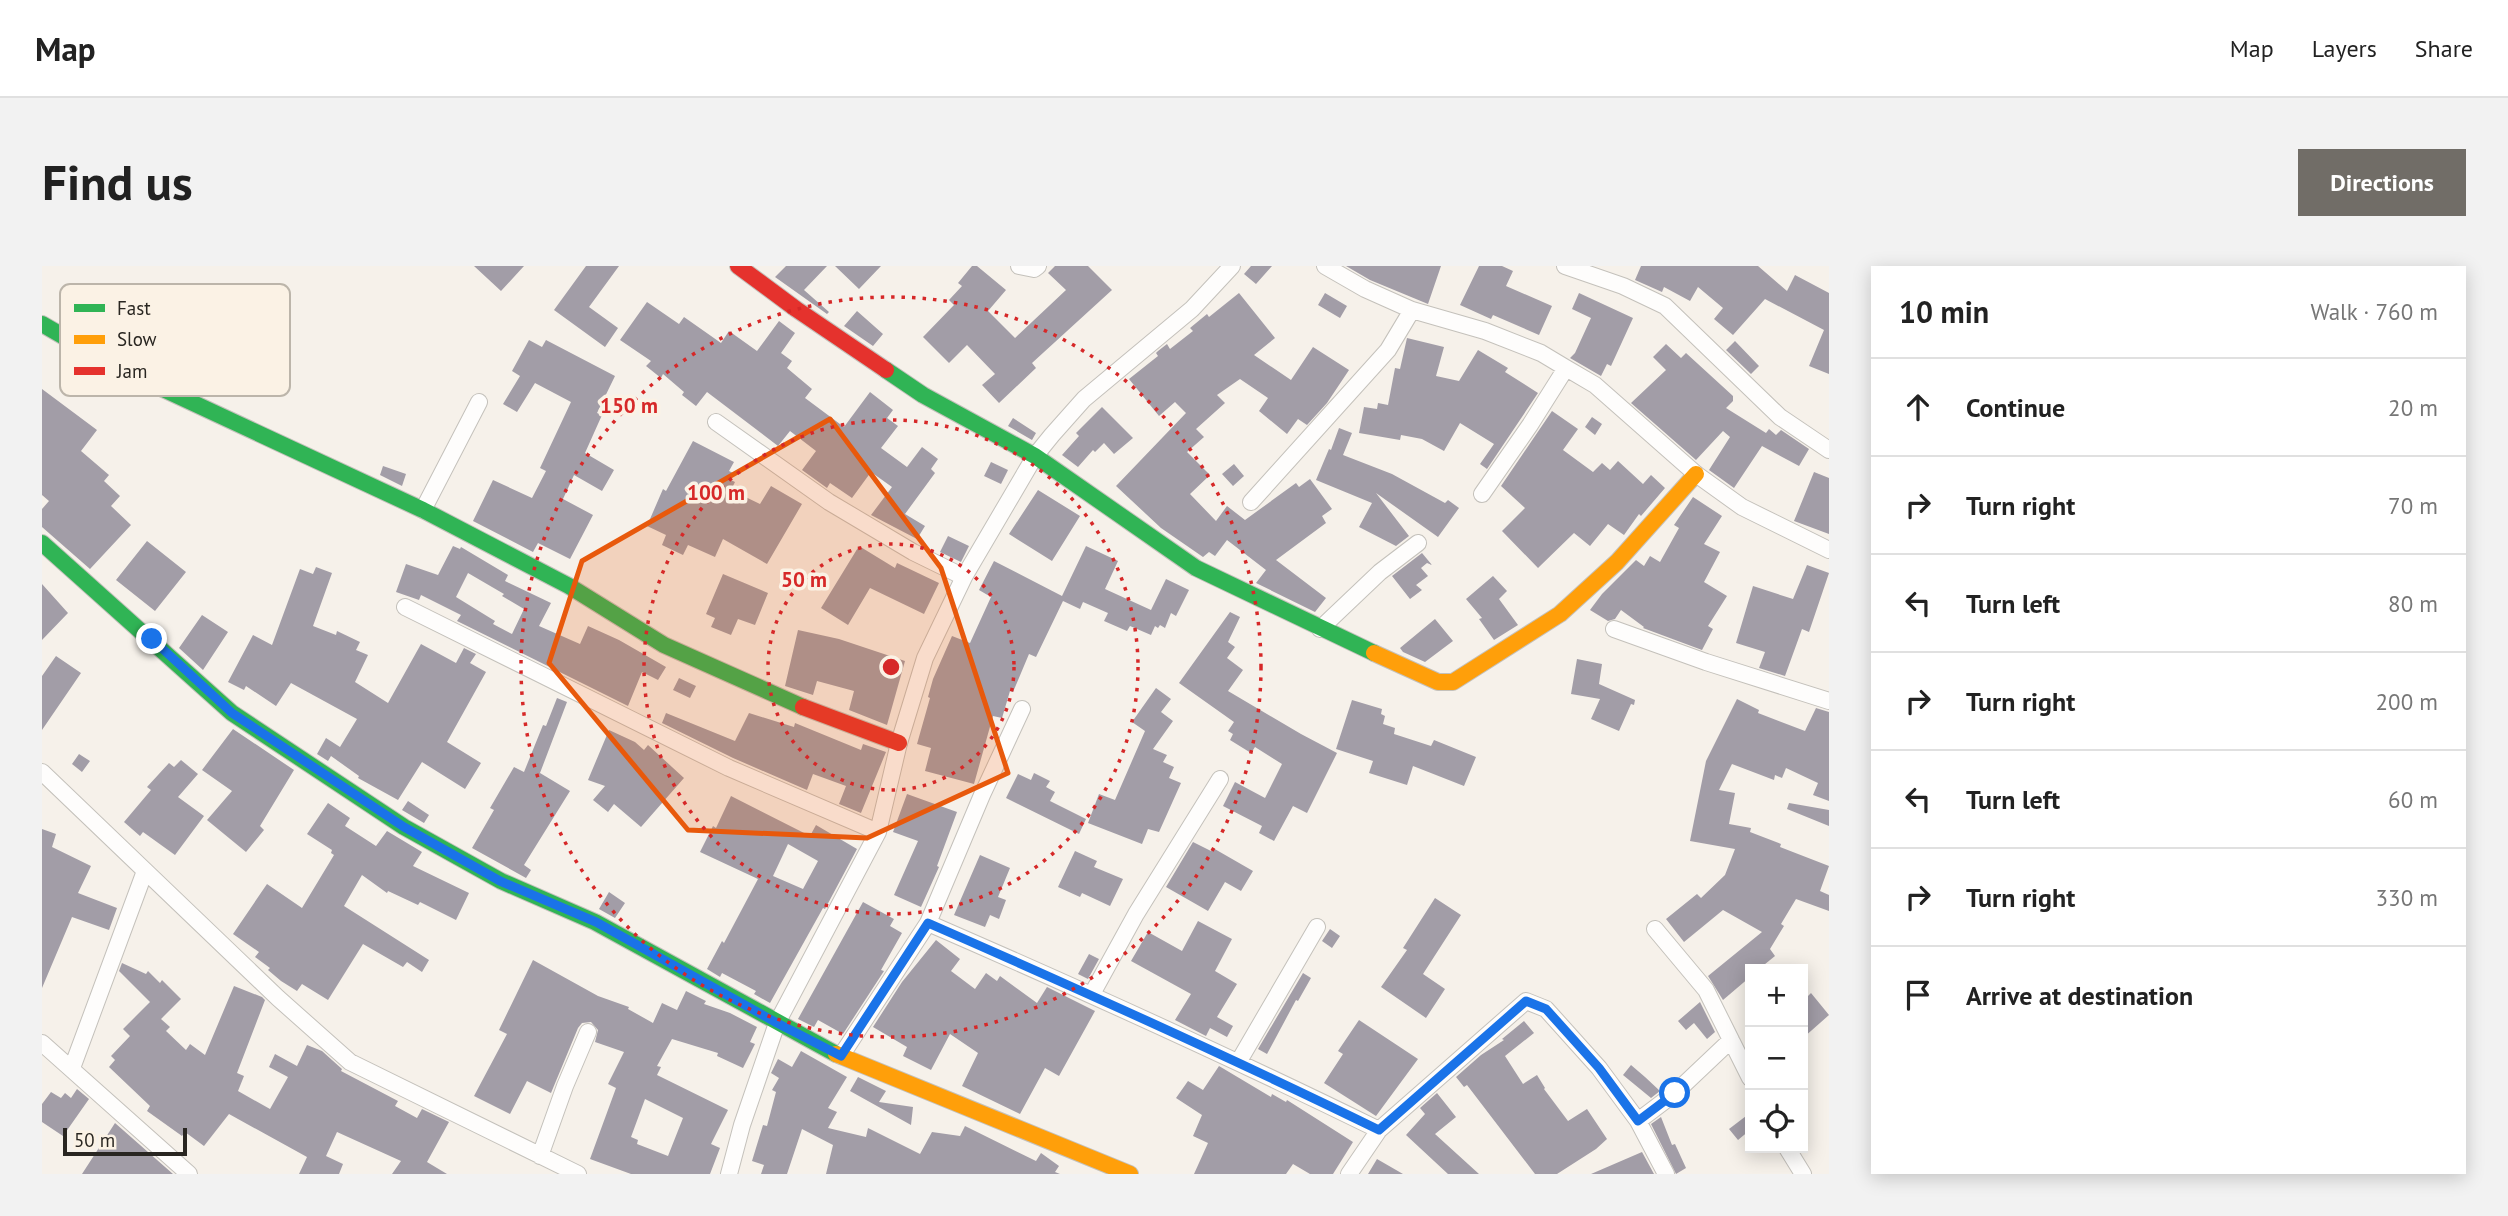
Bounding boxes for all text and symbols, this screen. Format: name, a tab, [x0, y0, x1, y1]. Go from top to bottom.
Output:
text: Map	[35, 27, 96, 70]
text: Map	[2230, 33, 2274, 64]
text: Layers	[2312, 33, 2377, 64]
text: Share	[2415, 33, 2473, 64]
button: Directions	[2298, 149, 2466, 216]
text: Find us	[42, 150, 193, 214]
legend	[60, 284, 290, 396]
text: 10 min	[1899, 292, 1989, 331]
text: Fast	[117, 296, 151, 320]
text: Walk · 760 m	[2311, 297, 2438, 326]
text: Slow	[117, 327, 157, 351]
text: Jam	[116, 359, 147, 383]
icon: ahead	[1899, 388, 1937, 426]
text: Continue	[1966, 391, 2065, 424]
text: 150 m	[600, 392, 658, 419]
text: 20 m	[2388, 393, 2438, 422]
text: 100 m	[687, 479, 745, 506]
icon: right	[1899, 486, 1937, 524]
text: Turn right	[1966, 489, 2075, 522]
text: 70 m	[2388, 491, 2438, 520]
text: 50 m	[781, 566, 827, 593]
icon: left	[1899, 584, 1937, 622]
text: Turn left	[1966, 587, 2060, 620]
text: 80 m	[2388, 589, 2438, 618]
route end	[136, 623, 167, 654]
centre of rings	[879, 655, 903, 679]
icon: right	[1899, 682, 1937, 720]
text: Turn right	[1966, 685, 2075, 718]
text: 200 m	[2376, 687, 2438, 716]
icon: left	[1899, 780, 1937, 818]
text: Turn left	[1966, 783, 2060, 816]
text: 60 m	[2388, 785, 2438, 814]
icon: right	[1899, 878, 1937, 916]
text: Turn right	[1966, 881, 2075, 914]
text: 330 m	[2376, 883, 2438, 912]
map controls	[1745, 964, 1808, 1153]
button: +	[1745, 964, 1808, 1027]
icon: arrive	[1899, 976, 1937, 1014]
text: Arrive at destination	[1966, 979, 2193, 1012]
button: −	[1745, 1027, 1808, 1090]
route start	[1659, 1077, 1690, 1108]
button: locate	[1745, 1090, 1808, 1153]
scale bar	[63, 1125, 187, 1157]
text: 50 m	[74, 1128, 115, 1152]

